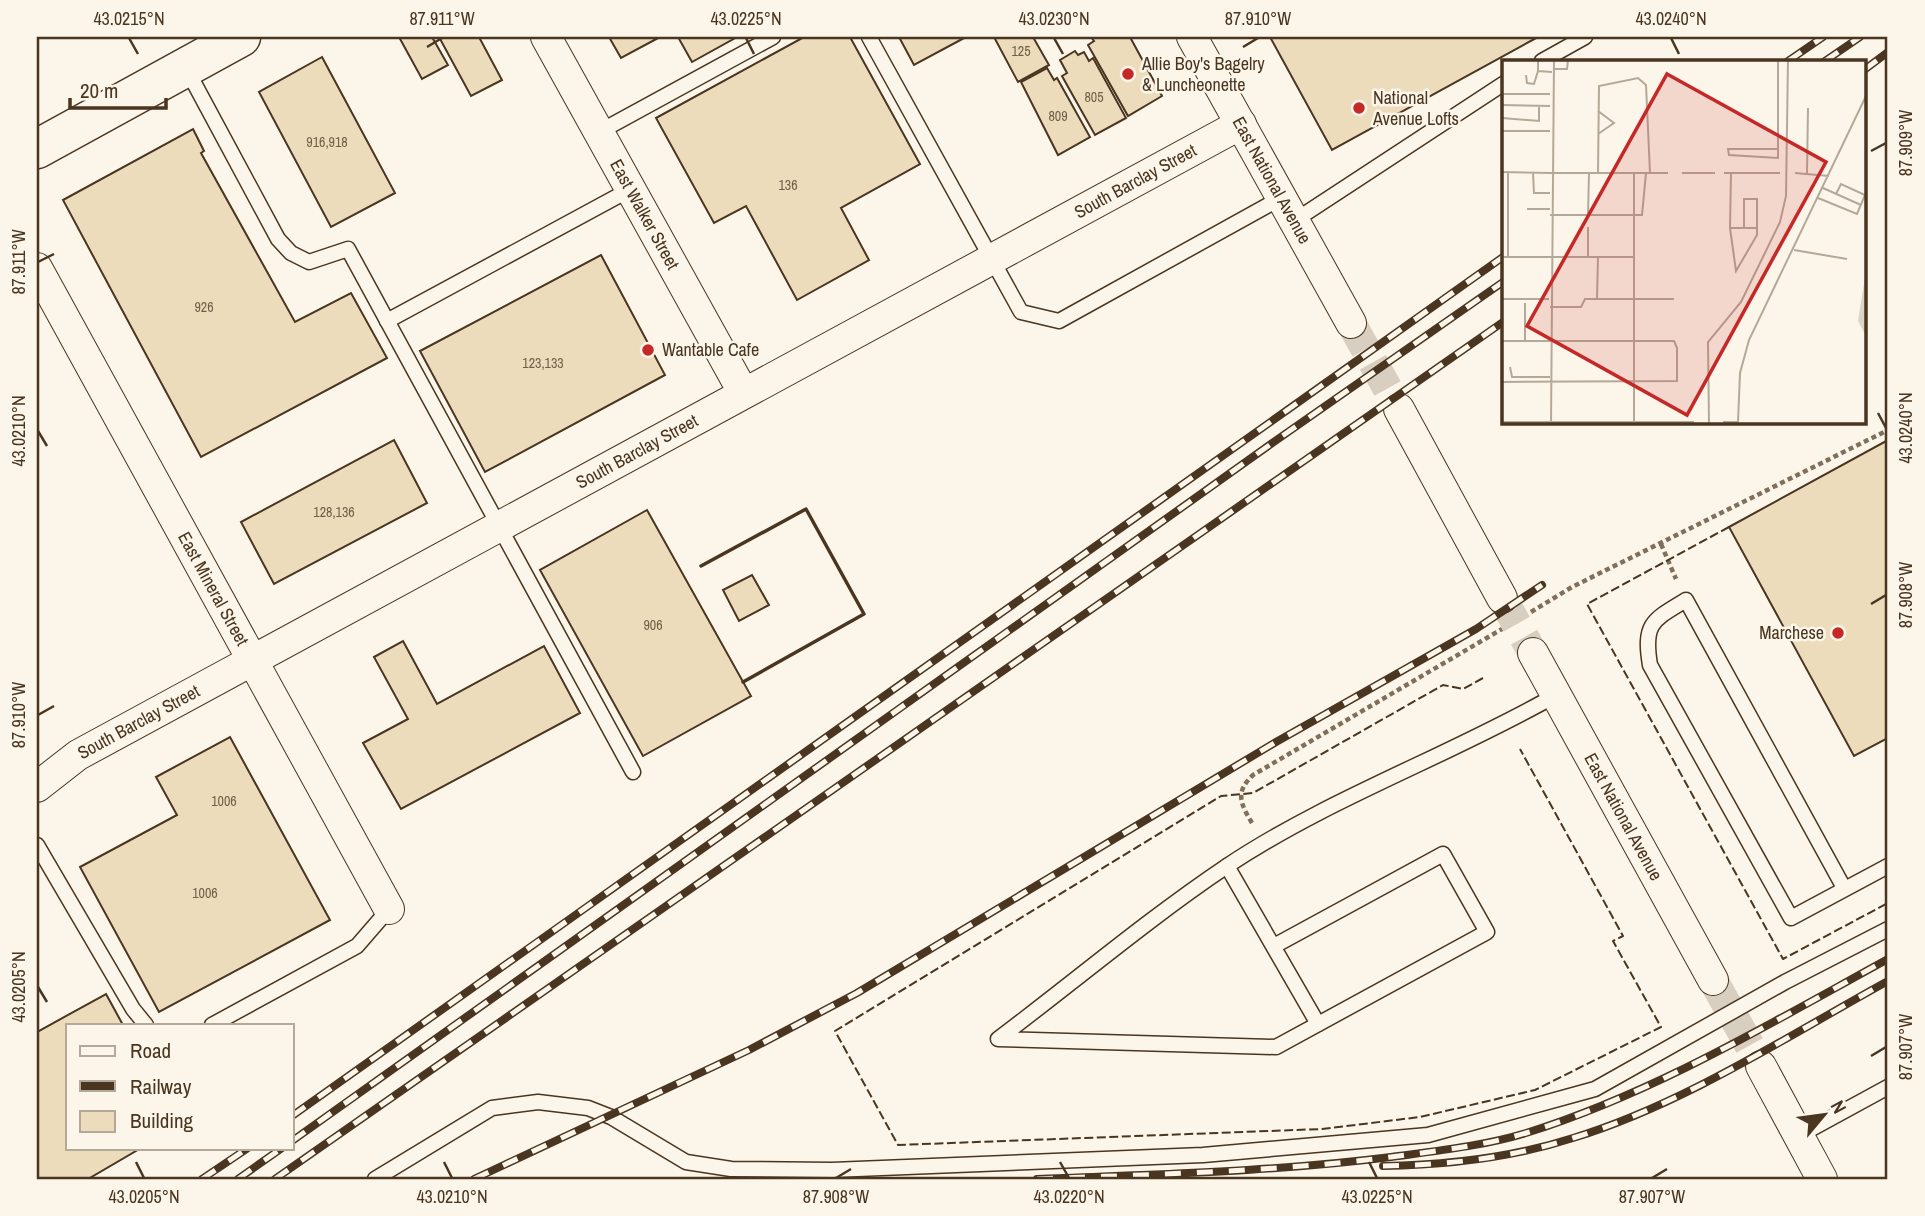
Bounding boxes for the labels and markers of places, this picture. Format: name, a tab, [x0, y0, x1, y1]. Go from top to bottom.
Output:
place label: Allie Boy's Bagelry & Luncheonette	[1141, 51, 1265, 97]
marker: Allie Boy's Bagelry & Luncheonette	[1120, 66, 1136, 82]
place label: National Avenue Lofts	[1372, 85, 1459, 131]
marker: National Avenue Lofts	[1351, 100, 1367, 116]
place label: Wantable Cafe	[662, 337, 759, 362]
marker: Wantable Cafe	[640, 342, 656, 358]
place label: Marchese	[1759, 620, 1824, 645]
marker: Marchese	[1830, 625, 1846, 641]

